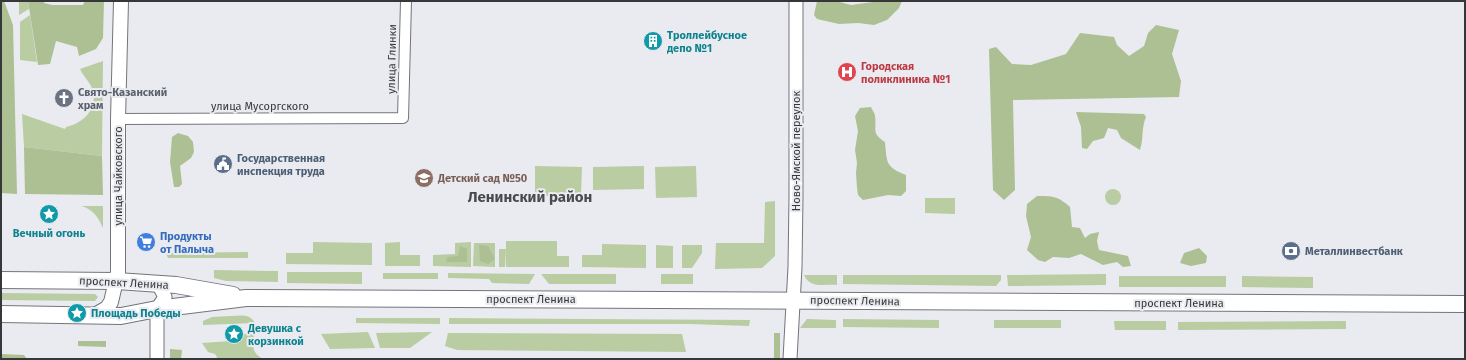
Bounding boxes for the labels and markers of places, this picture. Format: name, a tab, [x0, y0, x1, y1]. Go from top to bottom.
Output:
place label: Троллейбусное депо №1	[667, 29, 747, 55]
building icon: Троллейбусное депо №1	[642, 30, 664, 52]
place label: Городская поликлиника №1	[861, 60, 950, 86]
hospital icon: Городская поликлиника №1	[836, 61, 858, 83]
place label: Свято-Казанский храм	[77, 86, 167, 112]
church icon: Свято-Казанский храм	[53, 87, 75, 109]
place label: Государственная инспекция труда	[237, 152, 325, 178]
public building icon: Государственная инспекция труда	[212, 153, 234, 175]
school or university icon: Детский сад №50	[413, 167, 435, 189]
place label: Детский сад №50	[437, 172, 528, 185]
place icon: Вечный огонь	[38, 203, 60, 225]
place label: Вечный огонь	[13, 227, 85, 240]
place label: Продукты от Палыча	[160, 230, 214, 256]
supermarket icon: Продукты от Палыча	[135, 231, 157, 253]
bank icon: Металлинвестбанк	[1280, 240, 1302, 262]
place label: Металлинвестбанк	[1305, 245, 1404, 258]
place icon: Площадь Победы	[66, 302, 88, 324]
place label: Площадь Победы	[91, 307, 181, 320]
place label: Девушка с корзинкой	[247, 322, 304, 348]
place icon: Девушка с корзинкой	[223, 323, 245, 345]

